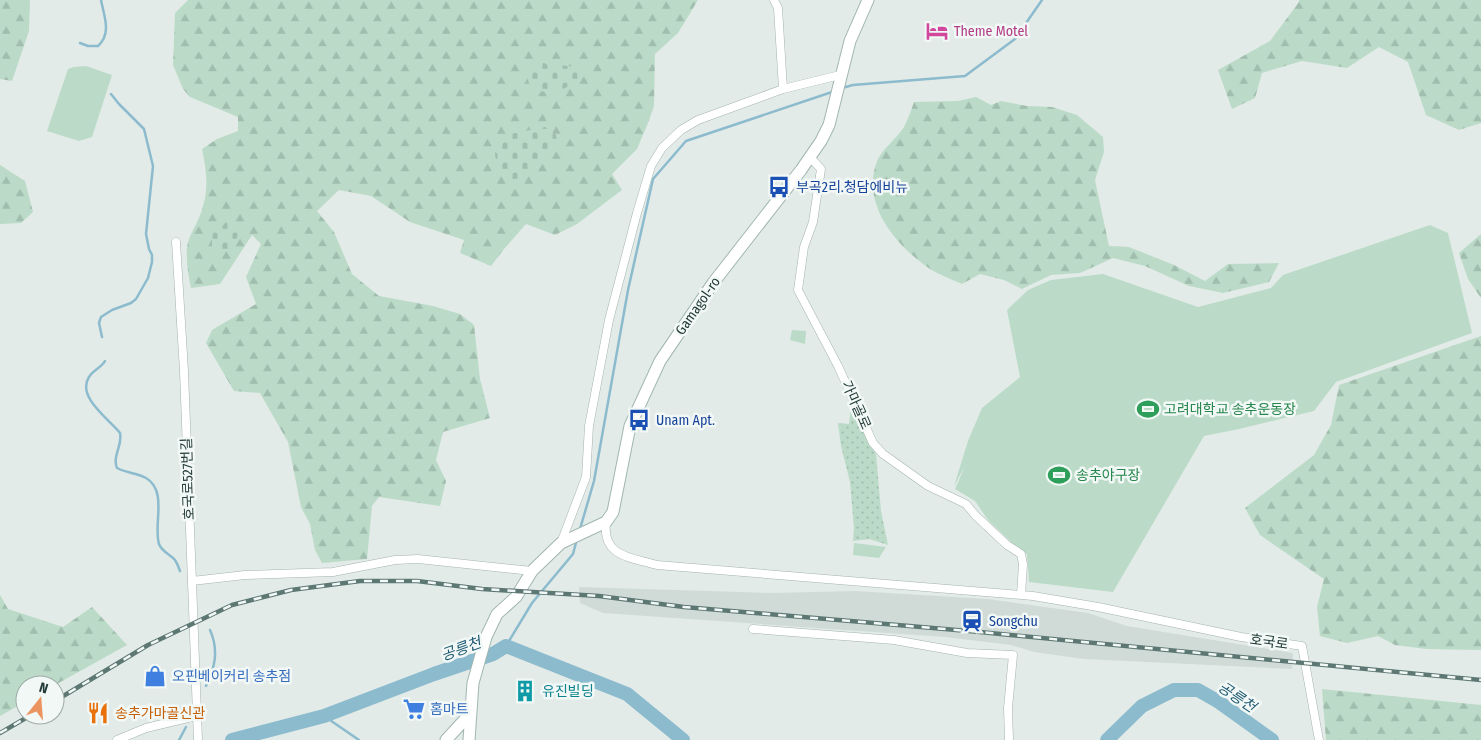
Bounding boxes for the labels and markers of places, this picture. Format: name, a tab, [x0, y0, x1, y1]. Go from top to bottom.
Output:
hotel icon: Theme Motel	[924, 18, 950, 44]
place label: Theme Motel	[954, 23, 1028, 40]
bus stop icon: 부곡2리.청담에비뉴	[766, 174, 792, 200]
place label: 부곡2리.청담에비뉴	[796, 179, 908, 196]
sports icon: 고려대학교 송추운동장	[1135, 396, 1161, 422]
place label: 고려대학교 송추운동장	[1164, 401, 1296, 418]
bus stop icon: Unam Apt.	[626, 407, 652, 433]
place label: Unam Apt.	[656, 412, 715, 429]
sports icon: 송추야구장	[1046, 462, 1072, 488]
place label: 송추야구장	[1076, 467, 1141, 484]
station icon: Songchu	[959, 608, 985, 634]
place label: Songchu	[989, 613, 1038, 630]
shop icon: 오핀베이커리 송추점	[142, 663, 168, 689]
place label: 오핀베이커리 송추점	[172, 668, 291, 685]
building icon: 유진빌딩	[512, 678, 538, 704]
place label: 유진빌딩	[542, 683, 594, 700]
supermarket icon: 홈마트	[401, 696, 427, 722]
restaurant icon: 송추가마골신관	[85, 700, 111, 726]
place label: 홈마트	[430, 701, 469, 718]
place label: 송추가마골신관	[115, 705, 205, 722]

